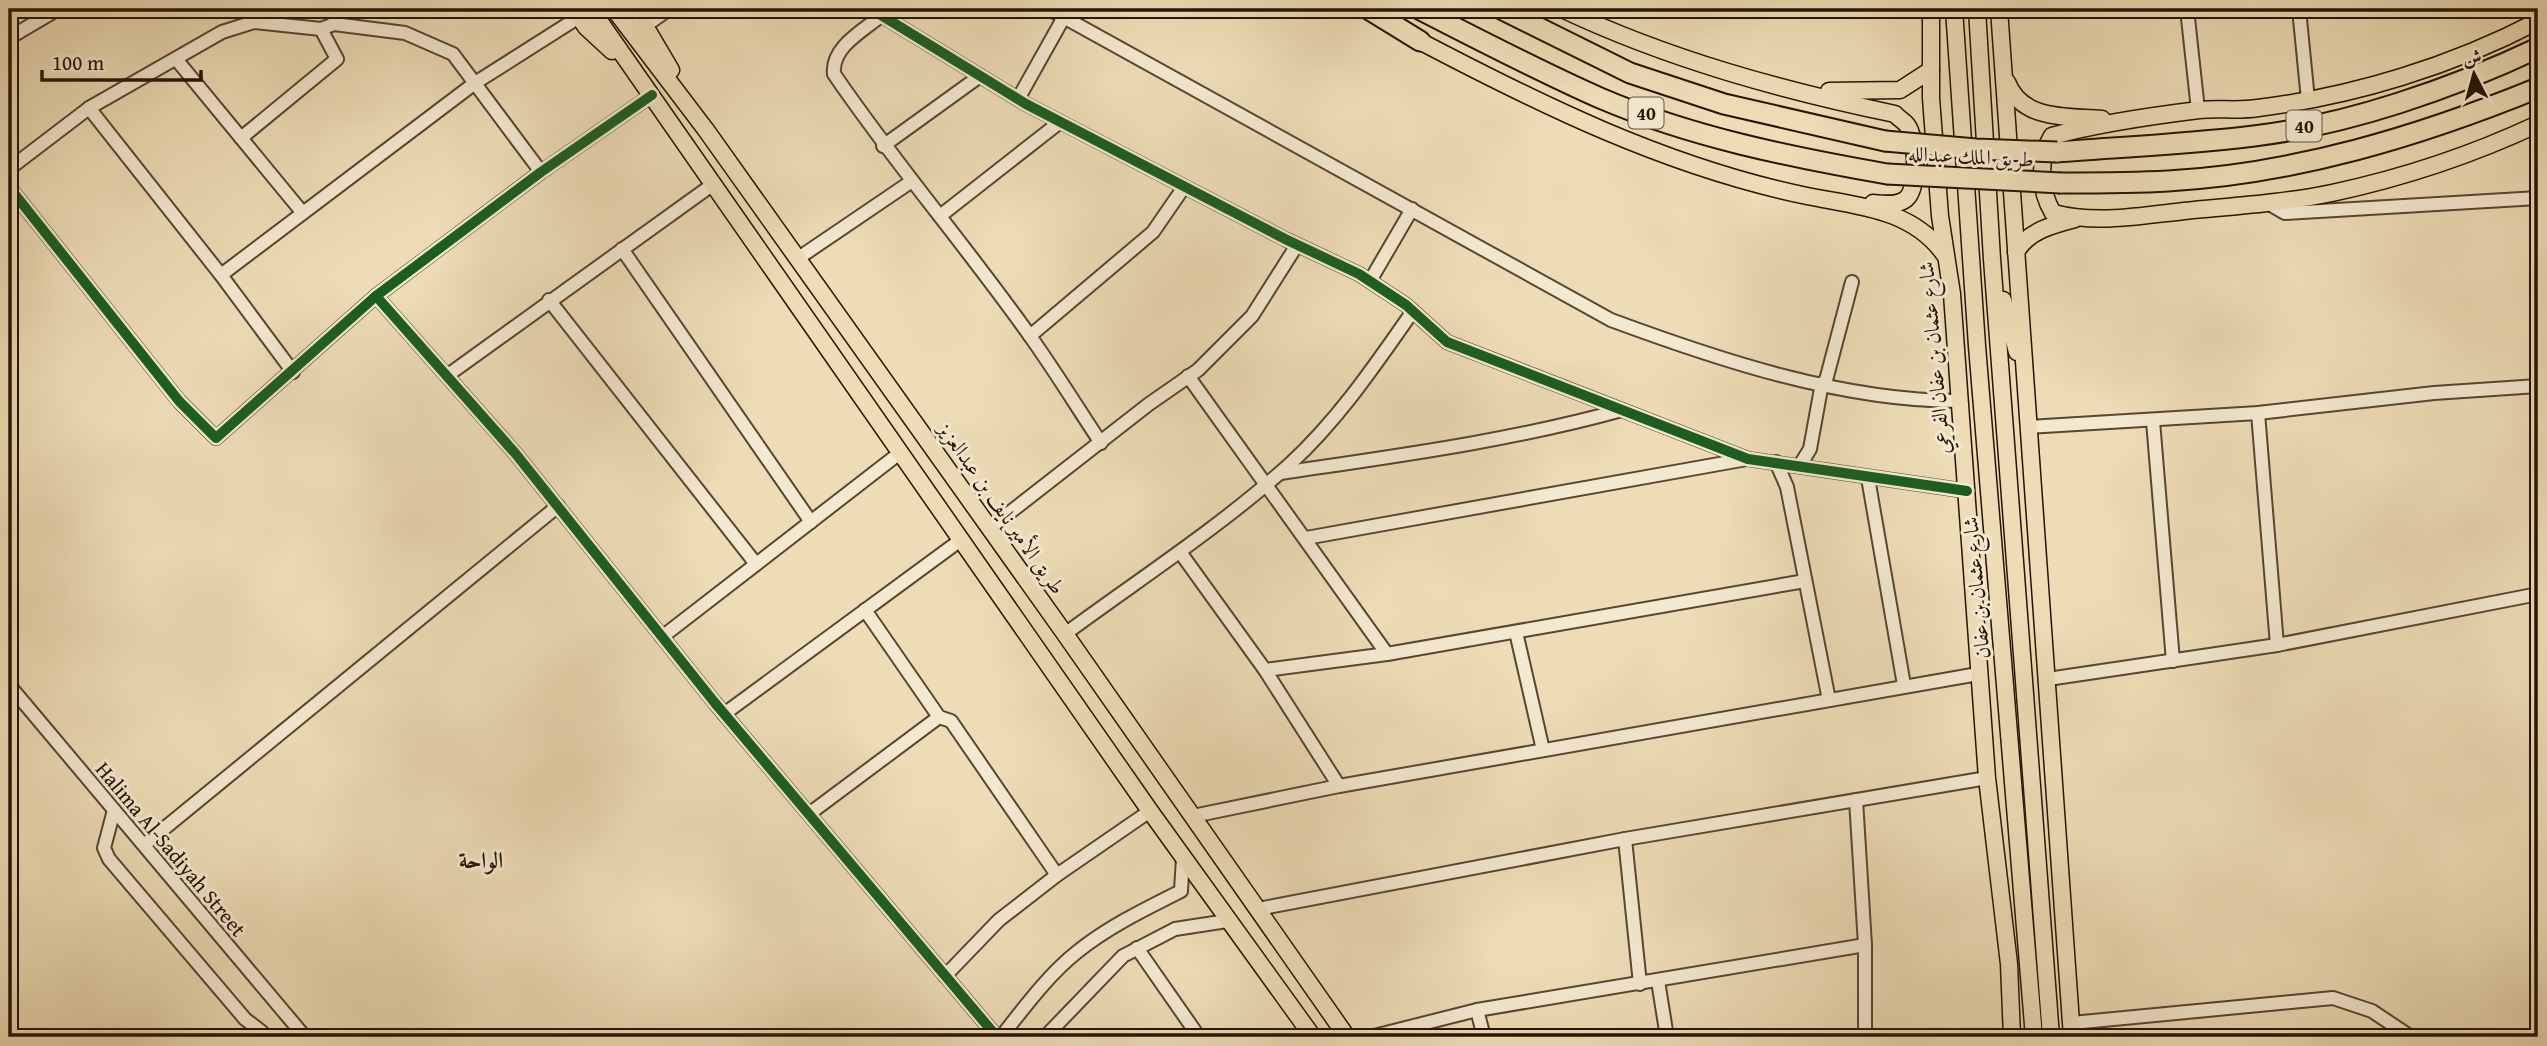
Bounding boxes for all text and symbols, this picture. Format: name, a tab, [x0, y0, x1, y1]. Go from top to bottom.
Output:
scale bar	[42, 38, 201, 82]
north arrow	[2438, 38, 2508, 108]
text: ش	[2461, 42, 2483, 72]
text: 100 m	[52, 47, 104, 78]
road number: 40	[1628, 97, 1664, 128]
road number: 40	[2286, 110, 2322, 142]
street label: طريق الملك عبدالله	[1907, 137, 2035, 175]
street label: شارع عثمان بن عفان الفرعي	[1910, 260, 1961, 455]
street label: طريق الأمير نايف بن عبدالعزيز	[930, 414, 1073, 600]
street label: شارع عثمان بن عفان	[1954, 515, 2001, 660]
street label: Halima Al-Sadiyah Street	[88, 755, 254, 944]
district label: الواحة	[459, 843, 503, 876]

